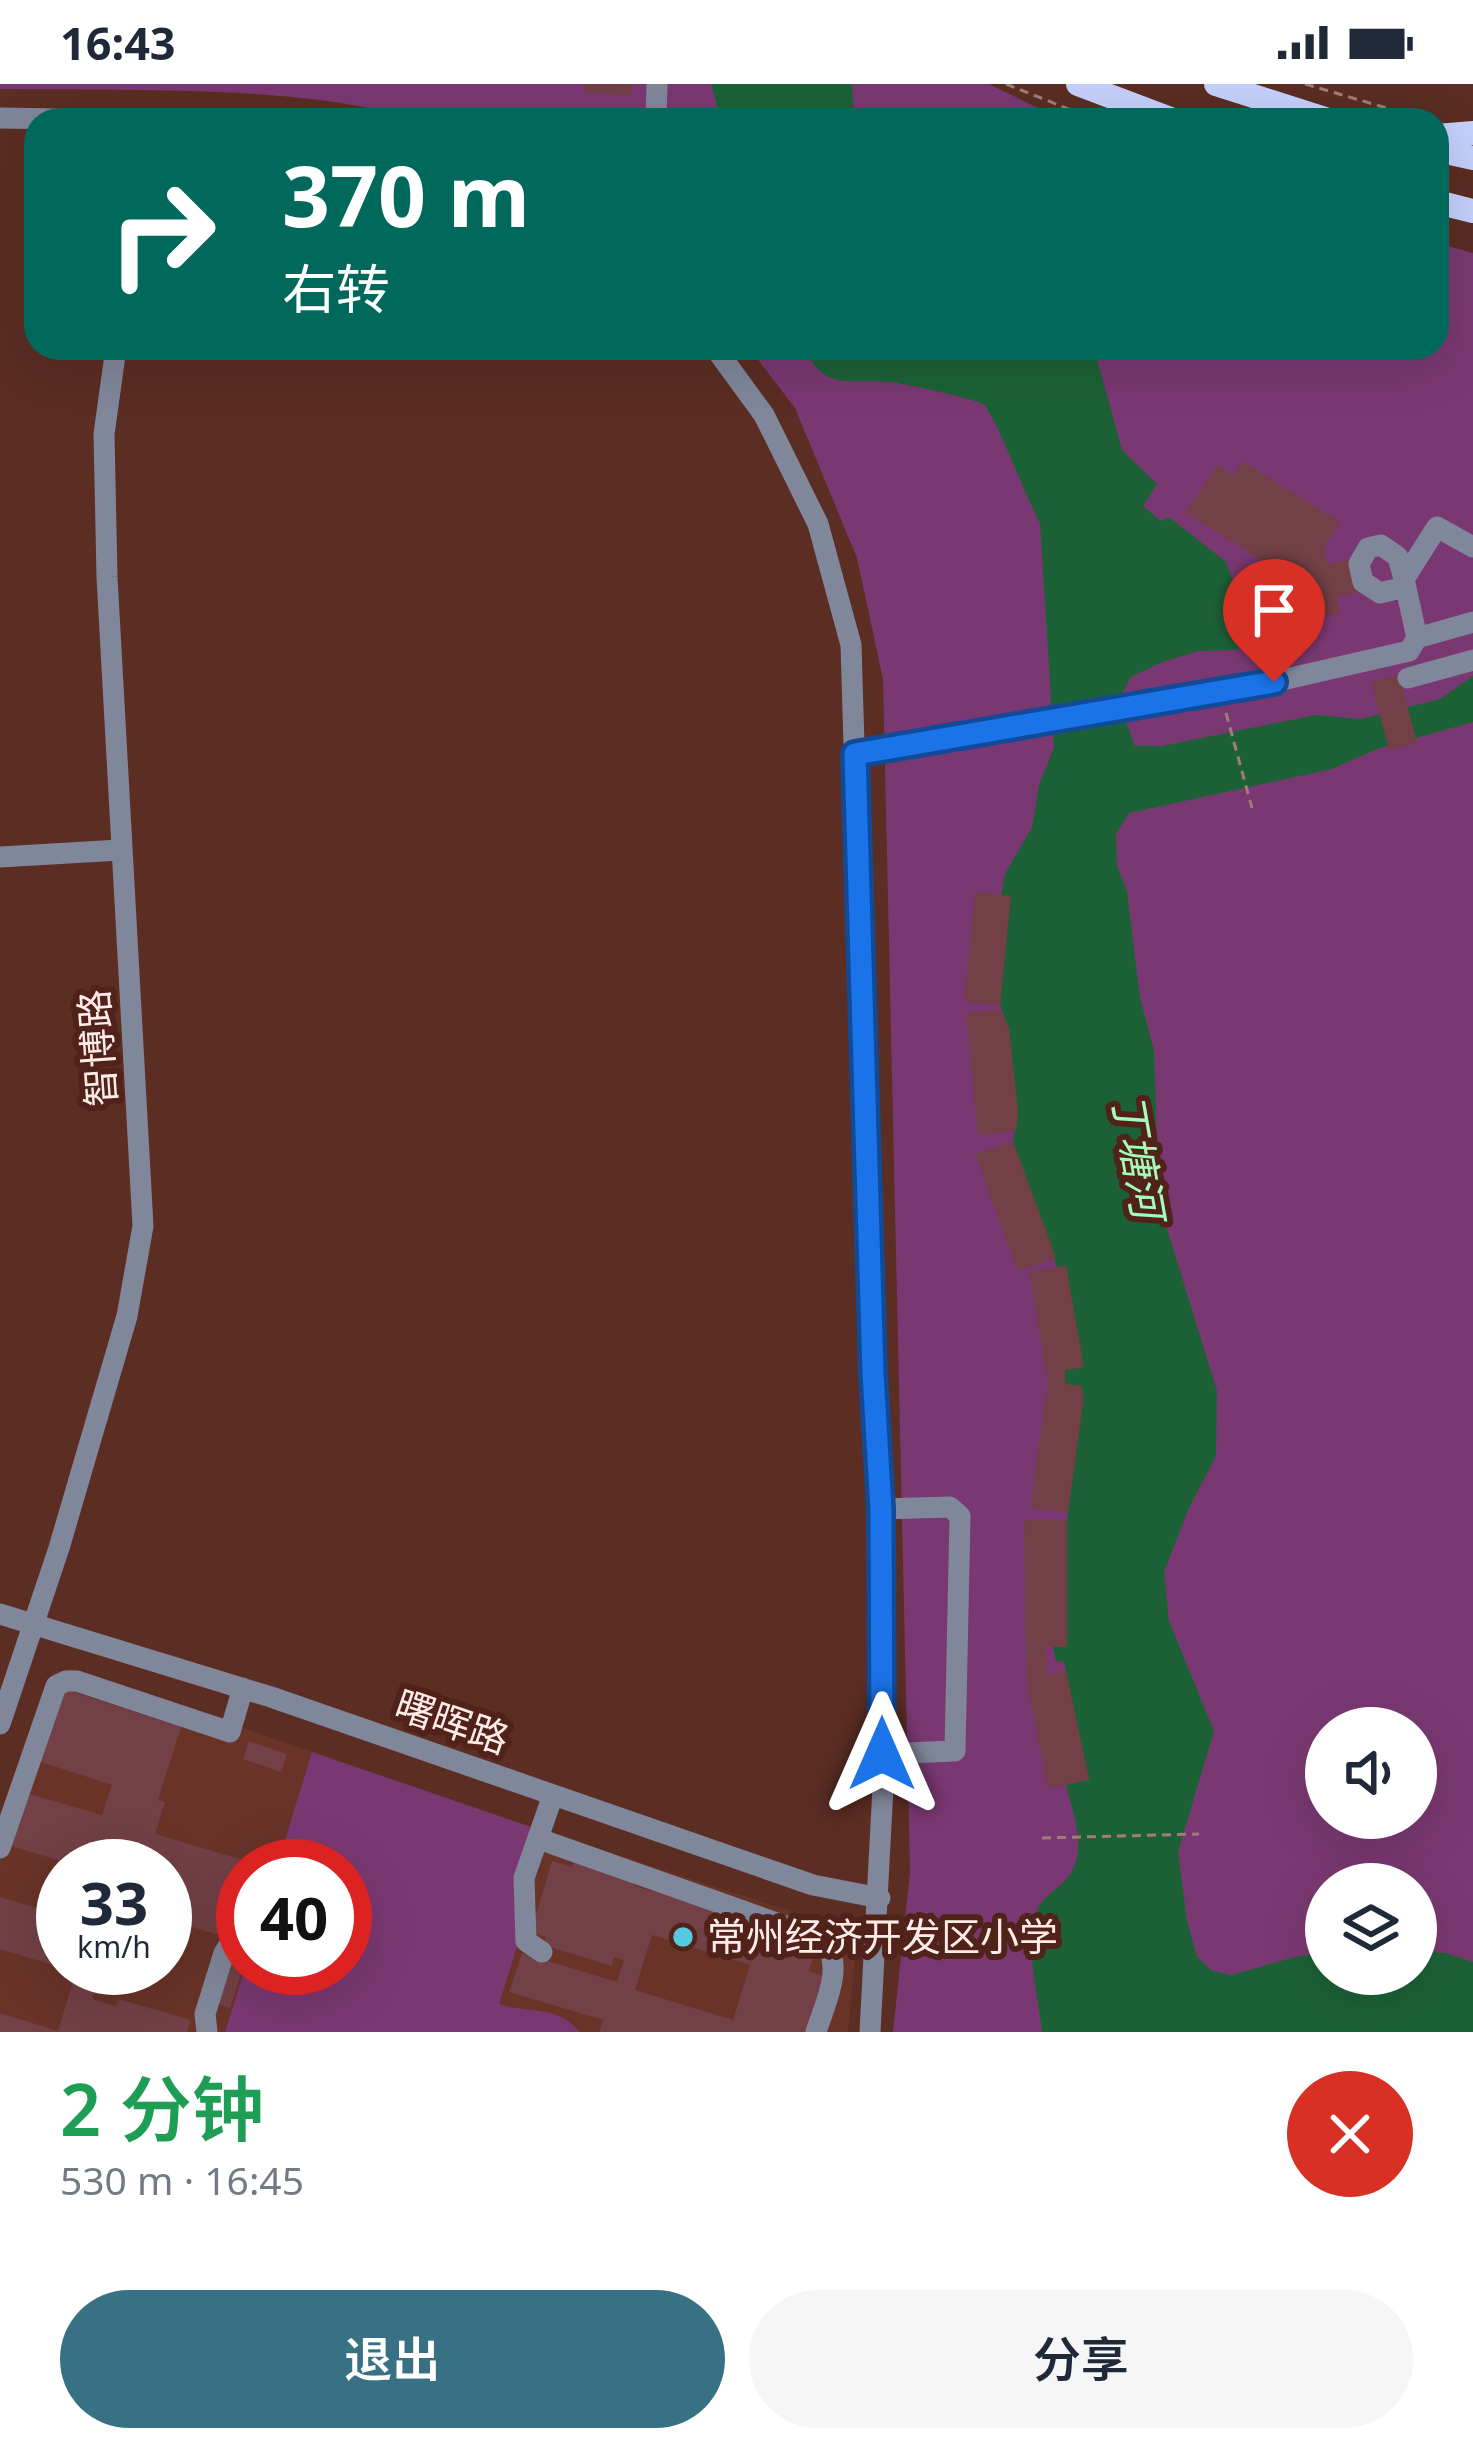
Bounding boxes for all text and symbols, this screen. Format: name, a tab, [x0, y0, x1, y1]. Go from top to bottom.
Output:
text: 16:43	[60, 12, 176, 73]
text: 370 m	[282, 137, 530, 252]
icon: right	[84, 156, 240, 312]
text: 右转	[282, 251, 390, 325]
pin	[1223, 559, 1325, 682]
icon: arrive	[1241, 577, 1307, 643]
street label: 智博路	[66, 988, 127, 1108]
water label: 丁塘河	[1100, 1089, 1180, 1230]
street label: 曙晖路	[389, 1676, 516, 1765]
position arrow	[819, 1691, 945, 1817]
map controls	[1305, 1707, 1437, 1995]
button: sound	[1305, 1707, 1437, 1839]
speed limit sign: 40	[216, 1839, 372, 1995]
text: 33	[80, 1861, 148, 1943]
button: layers	[1305, 1863, 1437, 1995]
place label: 常州经济开发区小学	[707, 1909, 1058, 1962]
marker: 常州经济开发区小学	[670, 1924, 696, 1950]
text: km/h	[77, 1926, 151, 1967]
text: 2 分钟	[60, 2059, 264, 2157]
button: close	[1287, 2071, 1413, 2197]
text: 530 m · 16:45	[60, 2153, 304, 2206]
button: 退出	[60, 2290, 725, 2428]
button: 分享	[749, 2290, 1413, 2428]

